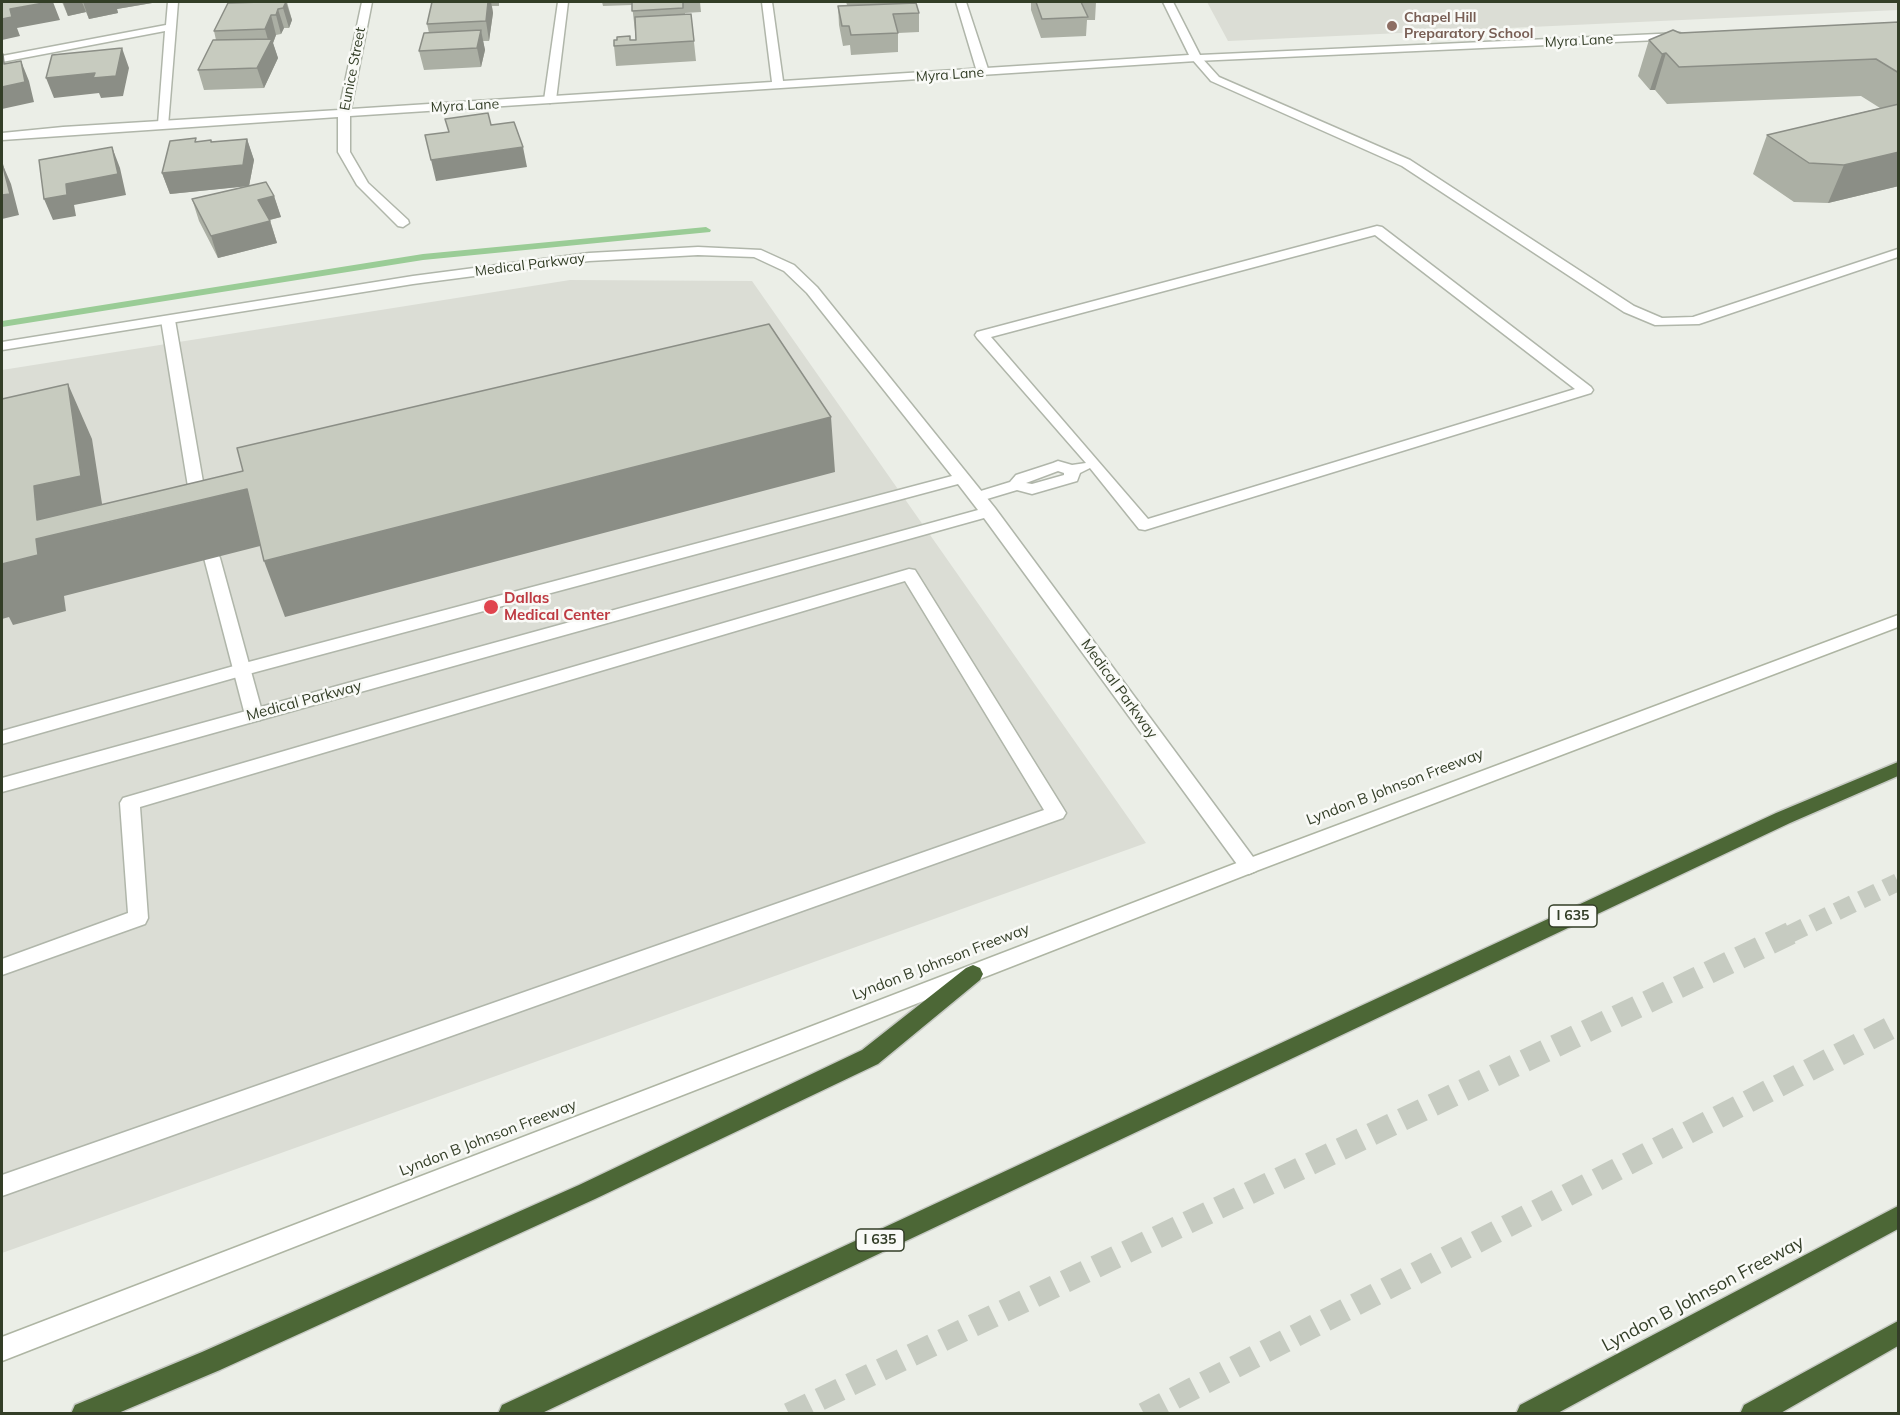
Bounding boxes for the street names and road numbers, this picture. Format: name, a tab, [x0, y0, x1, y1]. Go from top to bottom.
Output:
street label: Eunice Street	[337, 26, 369, 112]
street label: Myra Lane	[1544, 31, 1614, 51]
street label: Myra Lane	[915, 64, 985, 86]
street label: Myra Lane	[430, 96, 500, 116]
street label: Medical Parkway	[474, 250, 586, 280]
street label: Medical Parkway	[1077, 636, 1161, 742]
street label: Medical Parkway	[244, 677, 364, 725]
street label: Lyndon B Johnson Freeway	[1304, 745, 1486, 829]
road number: I 635	[1549, 905, 1597, 927]
street label: Lyndon B Johnson Freeway	[850, 920, 1032, 1004]
street label: Lyndon B Johnson Freeway	[397, 1096, 579, 1180]
road number: I 635	[856, 1229, 904, 1251]
street label: Lyndon B Johnson Freeway	[1598, 1231, 1808, 1357]

